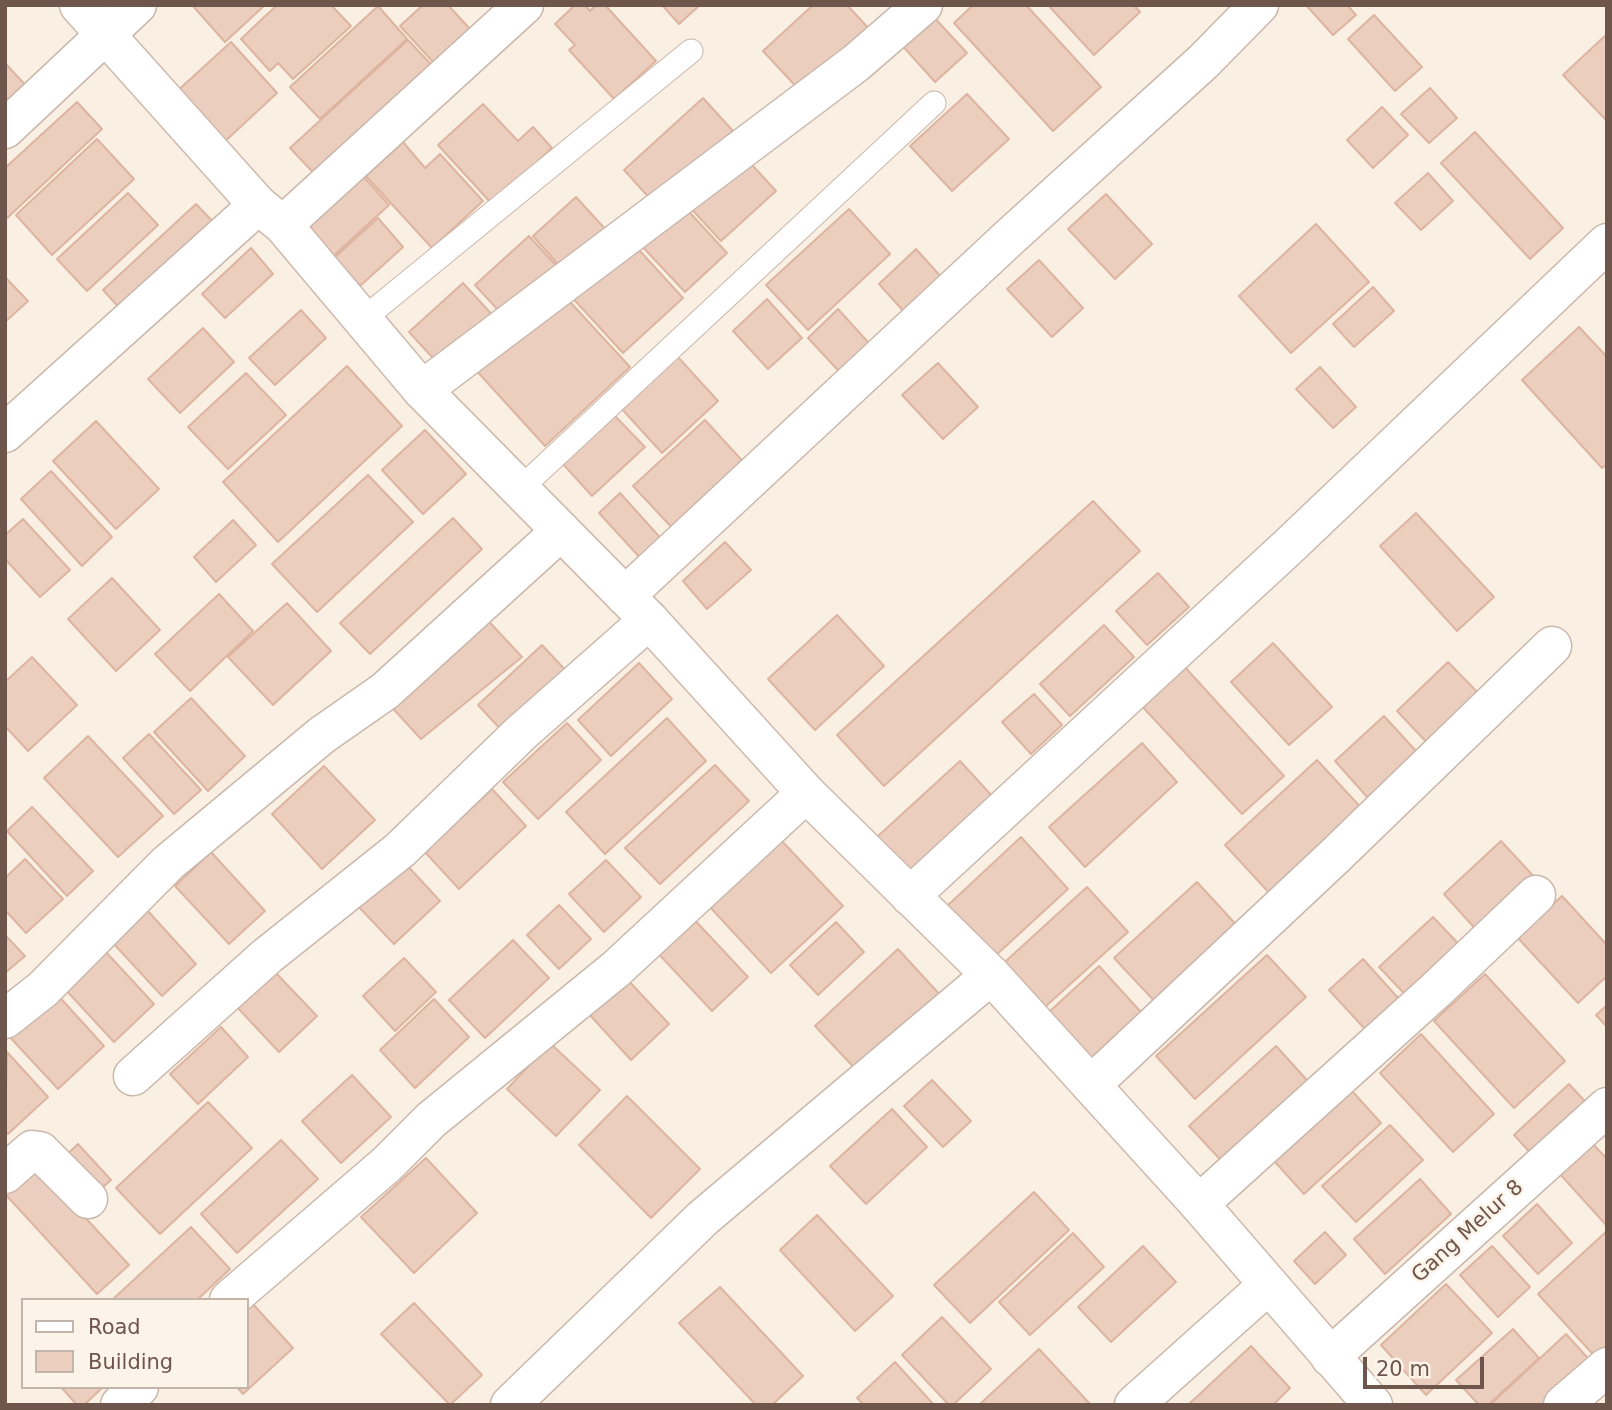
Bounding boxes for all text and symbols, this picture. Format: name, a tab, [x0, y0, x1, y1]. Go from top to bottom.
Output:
street label: Gang Melur 8	[1407, 1175, 1529, 1289]
legend	[21, 1298, 248, 1389]
text: Road	[88, 1315, 141, 1339]
scale bar	[1367, 1344, 1488, 1388]
text: Building	[88, 1350, 173, 1374]
text: 20 m	[1376, 1357, 1430, 1381]

